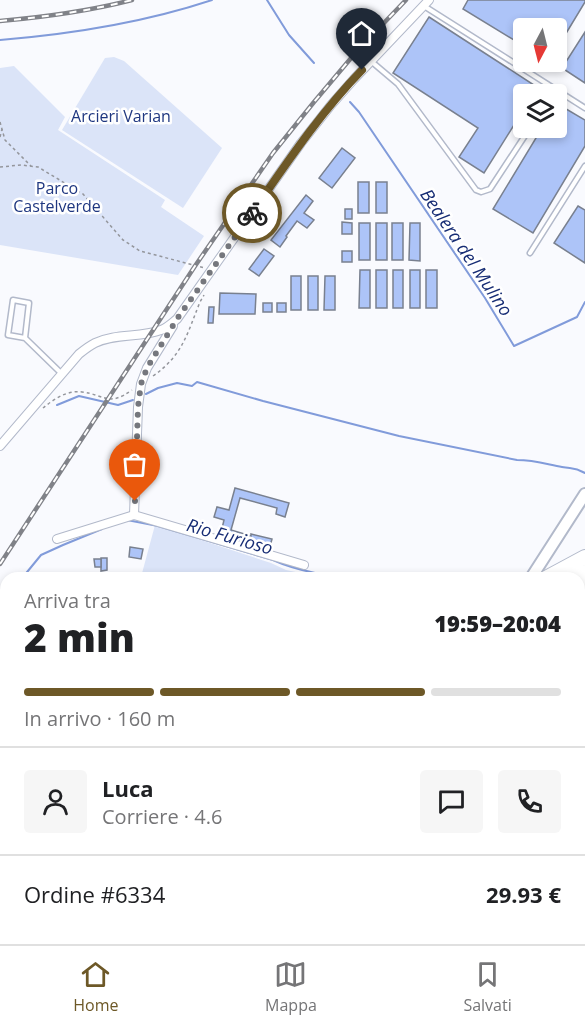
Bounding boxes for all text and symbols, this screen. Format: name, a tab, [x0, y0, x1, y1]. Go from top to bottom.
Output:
pin	[336, 8, 387, 70]
icon: home	[345, 17, 378, 50]
north arrow	[513, 18, 567, 72]
map controls	[513, 18, 567, 138]
button: layers	[513, 84, 567, 138]
park label: Arcieri Varian	[71, 105, 171, 127]
park label: Parco Castelverde	[13, 177, 101, 217]
courier	[222, 183, 282, 243]
water label: Bealera del Mulino	[415, 184, 519, 320]
icon: bike	[236, 197, 269, 230]
pin	[109, 439, 160, 501]
icon: bag	[118, 448, 151, 481]
water label: Rio Furioso	[184, 512, 276, 560]
text: Arriva tra	[24, 587, 111, 614]
text: 19:59–20:04	[434, 608, 561, 638]
text: 2 min	[24, 610, 135, 663]
text: In arrivo · 160 m	[24, 705, 175, 732]
button: person	[24, 770, 87, 833]
button: chat	[420, 770, 483, 833]
button: phone	[498, 770, 561, 833]
text: Luca	[102, 773, 154, 803]
text: Corriere · 4.6	[102, 803, 222, 830]
text: Ordine #6334	[24, 879, 165, 909]
text: 29.93 €	[486, 879, 561, 909]
tab: Home	[73, 958, 119, 1016]
tab: Mappa	[265, 958, 317, 1016]
tab: Salvati	[463, 958, 512, 1016]

